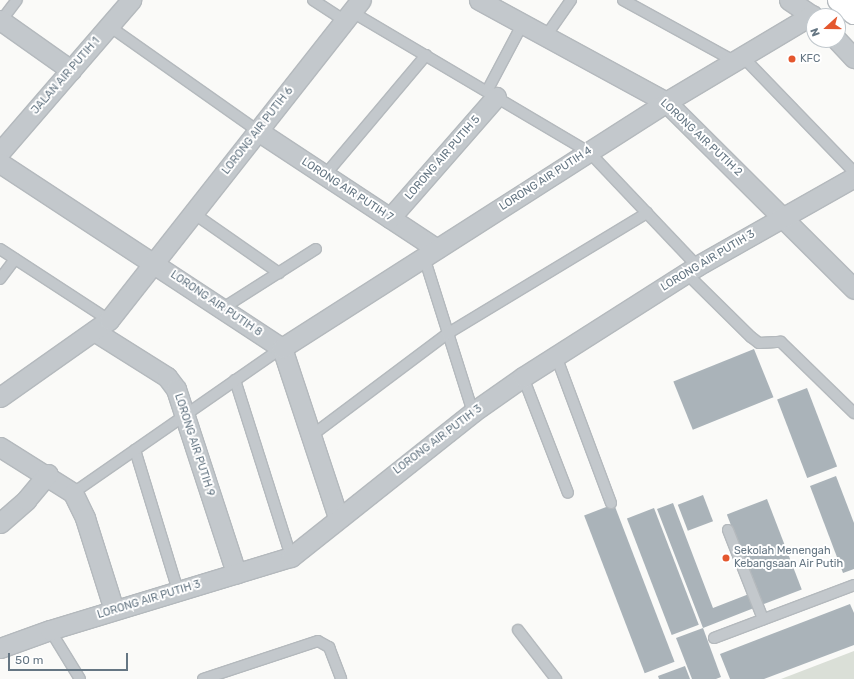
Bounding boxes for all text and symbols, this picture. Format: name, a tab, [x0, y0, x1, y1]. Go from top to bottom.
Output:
north arrow	[806, 8, 846, 48]
text: N	[808, 26, 823, 38]
street label: JALAN AIR PUTIH 1	[29, 35, 103, 117]
place label: KFC	[800, 52, 820, 66]
marker: KFC	[787, 54, 797, 64]
street label: LORONG AIR PUTIH 6	[220, 85, 296, 177]
street label: LORONG AIR PUTIH 2	[657, 97, 745, 179]
street label: LORONG AIR PUTIH 5	[403, 113, 483, 203]
street label: LORONG AIR PUTIH 4	[497, 144, 595, 214]
street label: LORONG AIR PUTIH 7	[299, 155, 395, 225]
street label: LORONG AIR PUTIH 3	[658, 228, 758, 294]
street label: LORONG AIR PUTIH 8	[168, 268, 264, 340]
street label: LORONG AIR PUTIH 9	[171, 392, 217, 498]
street label: LORONG AIR PUTIH 3	[391, 402, 485, 478]
place label: Sekolah Menengah Kebangsaan Air Putih	[734, 545, 844, 571]
marker: Sekolah Menengah Kebangsaan Air Putih	[721, 553, 731, 563]
street label: LORONG AIR PUTIH 3	[96, 578, 202, 622]
scale bar	[10, 645, 130, 671]
text: 50 m	[15, 653, 43, 667]

